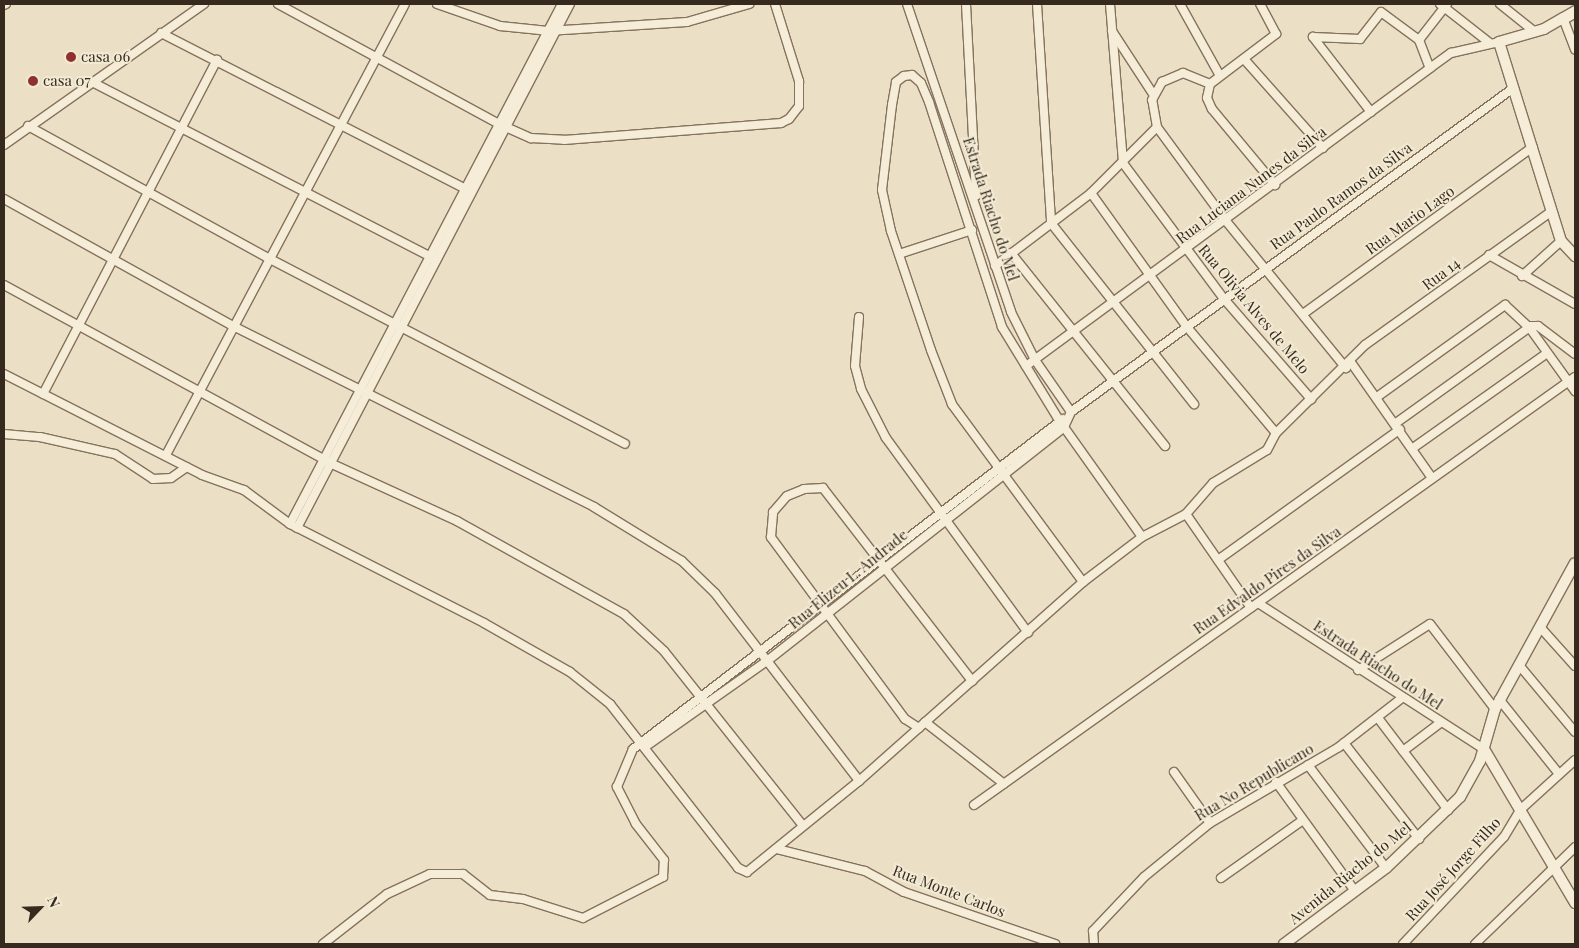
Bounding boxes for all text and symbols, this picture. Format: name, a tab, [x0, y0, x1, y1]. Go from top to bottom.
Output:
place label: casa 06	[81, 48, 130, 66]
marker: casa 06	[65, 51, 77, 63]
place label: casa 07	[43, 72, 91, 90]
marker: casa 07	[27, 75, 39, 87]
street label: Rua Luciana Nunes da Silva	[1172, 122, 1330, 248]
street label: Estrada Riacho do Mel	[959, 135, 1023, 283]
street label: Rua Paulo Ramos da Silva	[1266, 138, 1416, 254]
street label: Rua Mario Lago	[1362, 182, 1458, 258]
street label: Rua Olivia Alves de Melo	[1194, 240, 1314, 378]
street label: Rua 14	[1419, 254, 1463, 294]
street label: Rua Edvaldo Pires da Silva	[1190, 522, 1344, 638]
street label: Rua Elizeu L. Andrade	[785, 525, 911, 633]
street label: Estrada Riacho do Mel	[1310, 617, 1446, 713]
street label: Rua No Republicano	[1191, 739, 1317, 825]
street label: Rua José Jorge Filho	[1402, 813, 1504, 925]
street label: Avenida Riacho do Mel	[1285, 818, 1415, 928]
street label: Rua Monte Carlos	[890, 861, 1008, 921]
north arrow	[15, 883, 65, 933]
text: N	[43, 893, 65, 910]

